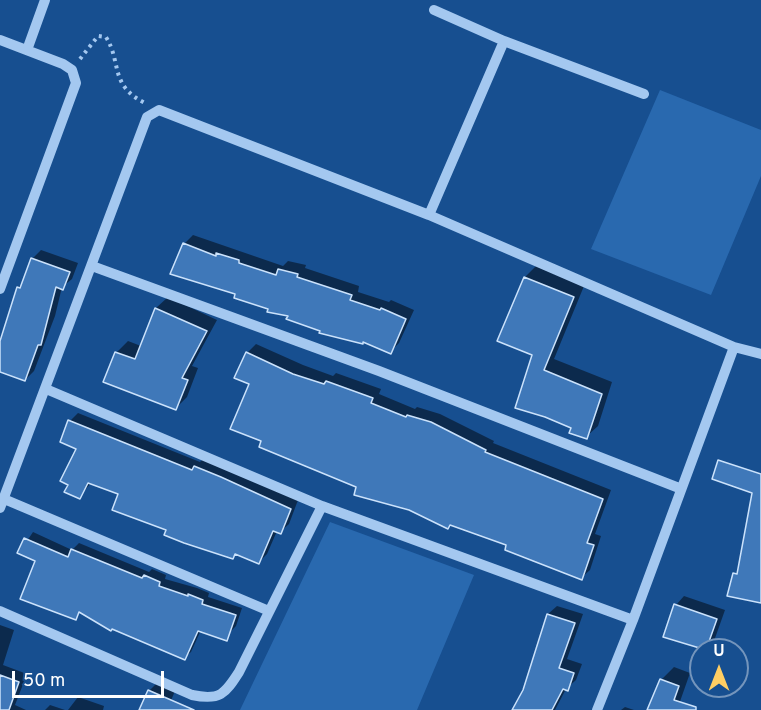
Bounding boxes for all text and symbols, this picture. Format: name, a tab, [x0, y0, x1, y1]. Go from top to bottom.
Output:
north arrow	[689, 638, 749, 698]
text: U	[713, 642, 725, 662]
scale bar	[15, 659, 166, 697]
text: 50 m	[23, 670, 65, 693]

